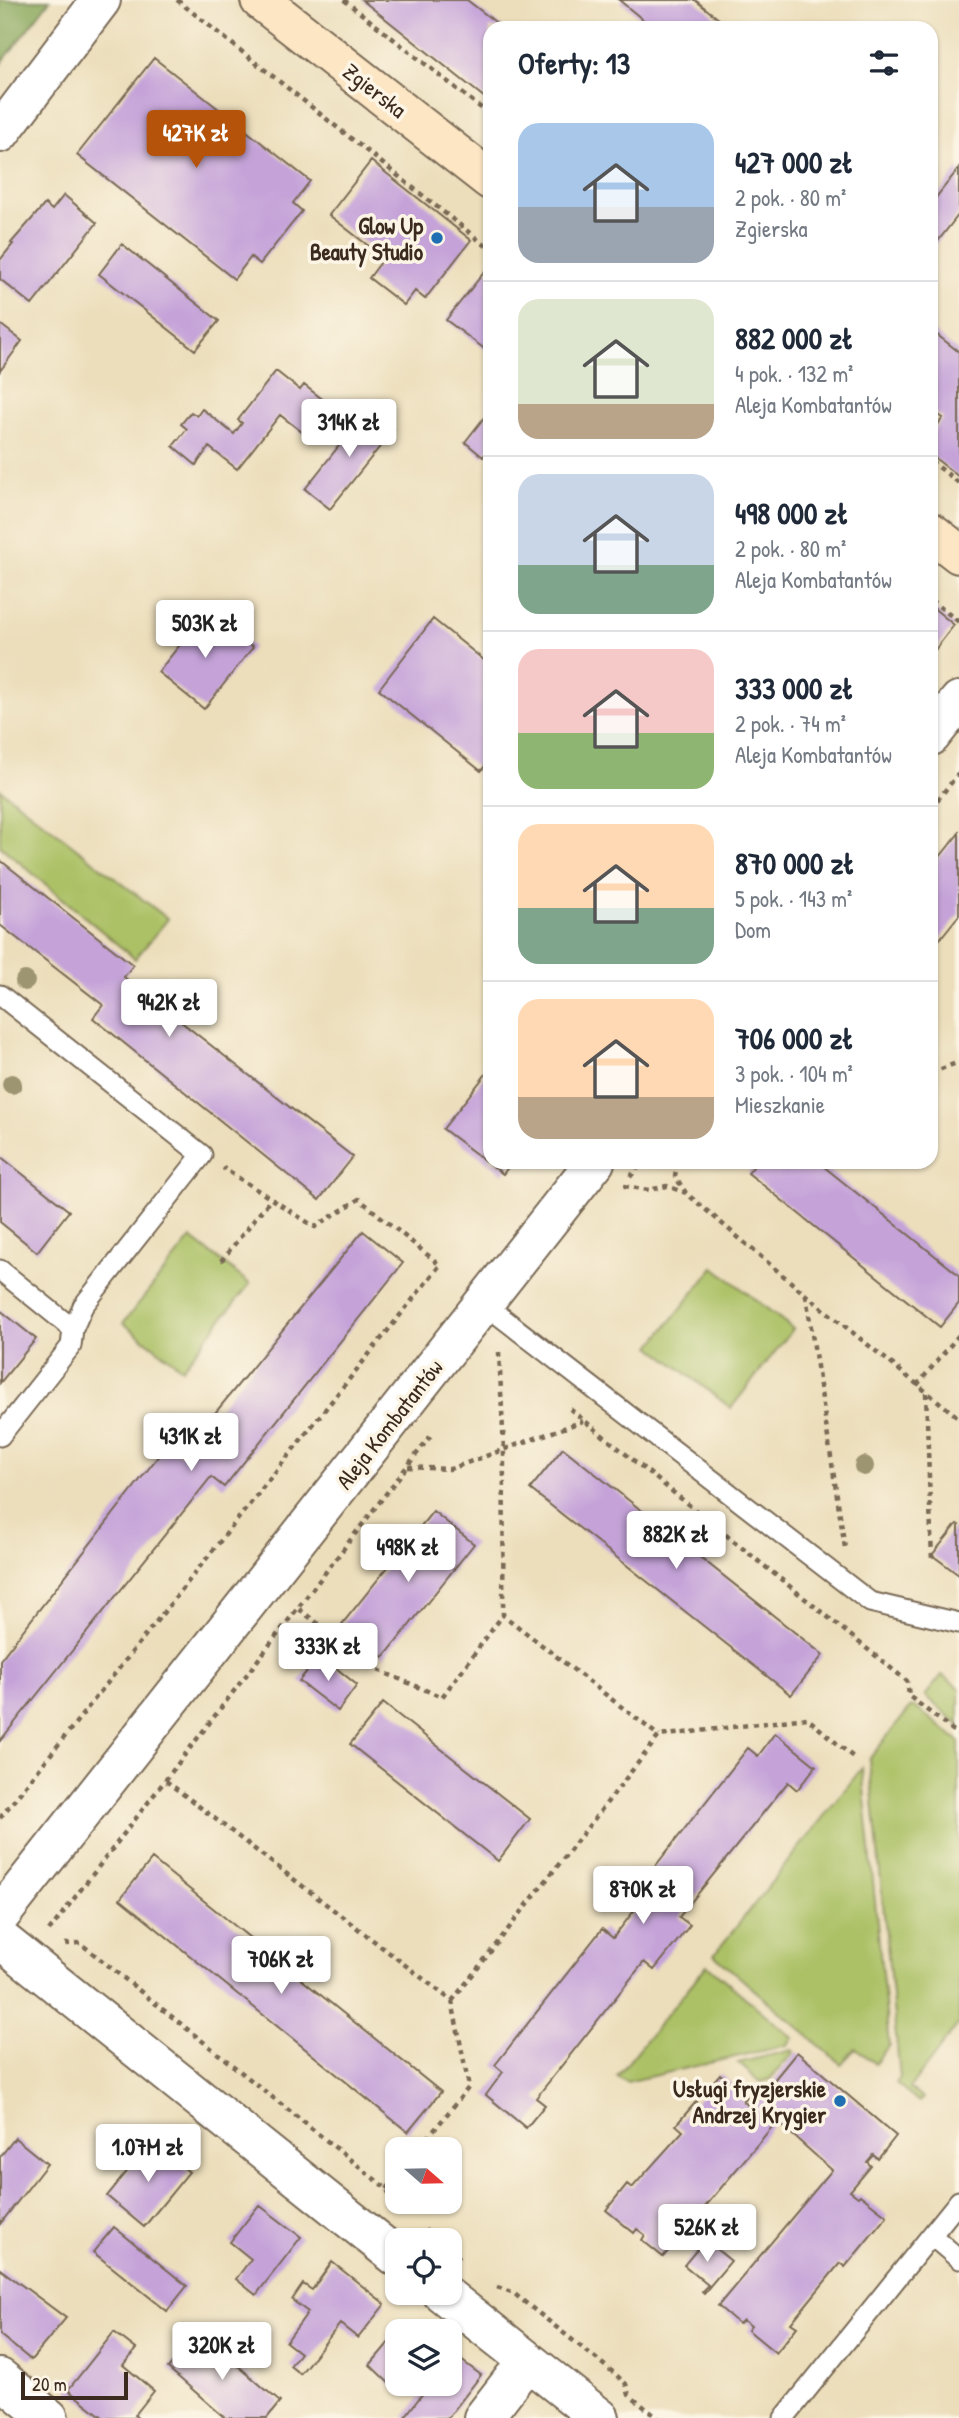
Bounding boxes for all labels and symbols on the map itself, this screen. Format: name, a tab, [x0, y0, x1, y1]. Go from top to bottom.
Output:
street label: Zgierska	[337, 55, 413, 125]
pin: 427K zł	[131, 110, 261, 170]
place label: Glow Up Beauty Studio	[310, 210, 424, 268]
marker: Glow Up Beauty Studio	[429, 230, 445, 246]
pin: 314K zł	[284, 400, 414, 459]
pin: 503K zł	[140, 600, 270, 660]
pin: 942K zł	[104, 979, 234, 1039]
street label: Aleja Kombatantów	[329, 1353, 449, 1495]
pin: 431K zł	[126, 1414, 256, 1473]
pin: 882K zł	[611, 1512, 741, 1571]
pin: 498K zł	[343, 1524, 473, 1584]
pin: 333K zł	[263, 1624, 393, 1683]
pin: 870K zł	[578, 1867, 708, 1926]
pin: 706K zł	[216, 1937, 346, 1996]
place label: Usługi fryzjerskie Andrzej Krygier	[673, 2073, 827, 2131]
marker: Usługi fryzjerskie Andrzej Krygier	[832, 2093, 848, 2109]
pin: 1.07M zł	[76, 2124, 220, 2184]
north arrow	[385, 2137, 462, 2214]
pin: 526K zł	[642, 2204, 772, 2264]
pin: 320K zł	[157, 2322, 287, 2382]
scale bar	[21, 2369, 128, 2401]

